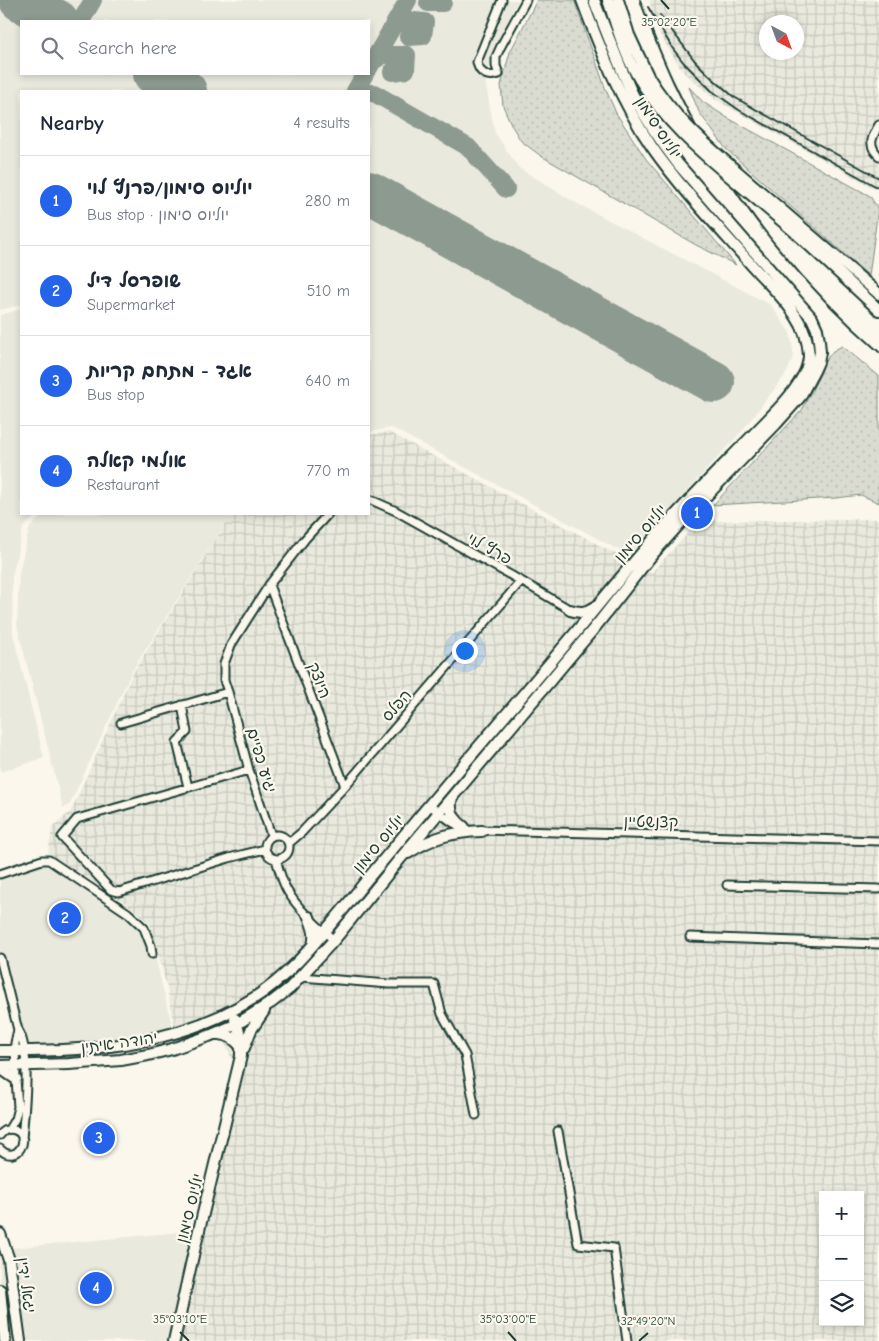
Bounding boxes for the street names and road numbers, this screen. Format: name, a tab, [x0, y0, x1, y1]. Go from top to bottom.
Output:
street label: יוליוס סימון	[631, 93, 685, 163]
street label: יוליוס סימון	[611, 501, 671, 567]
street label: פרץ לוי	[464, 529, 515, 568]
street label: היוצק	[304, 660, 334, 701]
street label: הפלס	[378, 686, 415, 725]
street label: יגיע כפיים	[243, 726, 279, 795]
street label: יוליוס סימון	[349, 811, 409, 877]
street label: קצנשטיין	[623, 813, 679, 832]
street label: יהודה איתין	[80, 1029, 159, 1057]
street label: יוליוס סימון	[173, 1172, 208, 1245]
street label: יגאל ידין	[12, 1256, 39, 1314]

